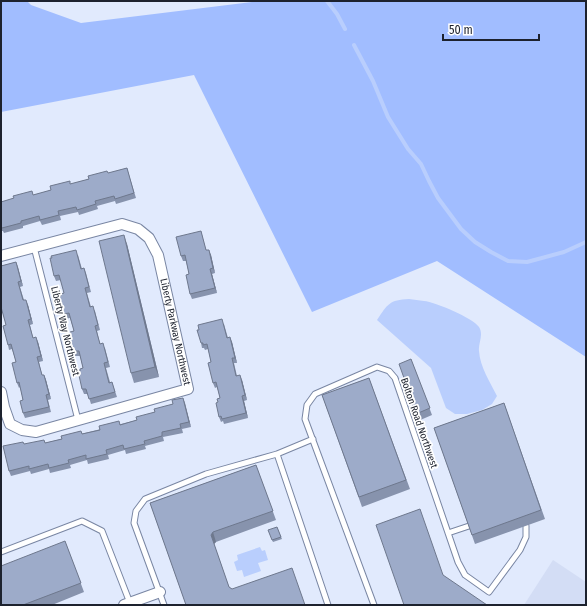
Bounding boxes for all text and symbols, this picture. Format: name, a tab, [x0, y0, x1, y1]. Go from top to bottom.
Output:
scale bar	[443, 16, 539, 42]
text: 50 m	[449, 23, 473, 37]
street label: Liberty Parkway Northwest	[157, 277, 193, 387]
street label: Liberty Way Northwest	[48, 285, 82, 378]
street label: Bolton Road Northwest	[398, 376, 440, 470]

